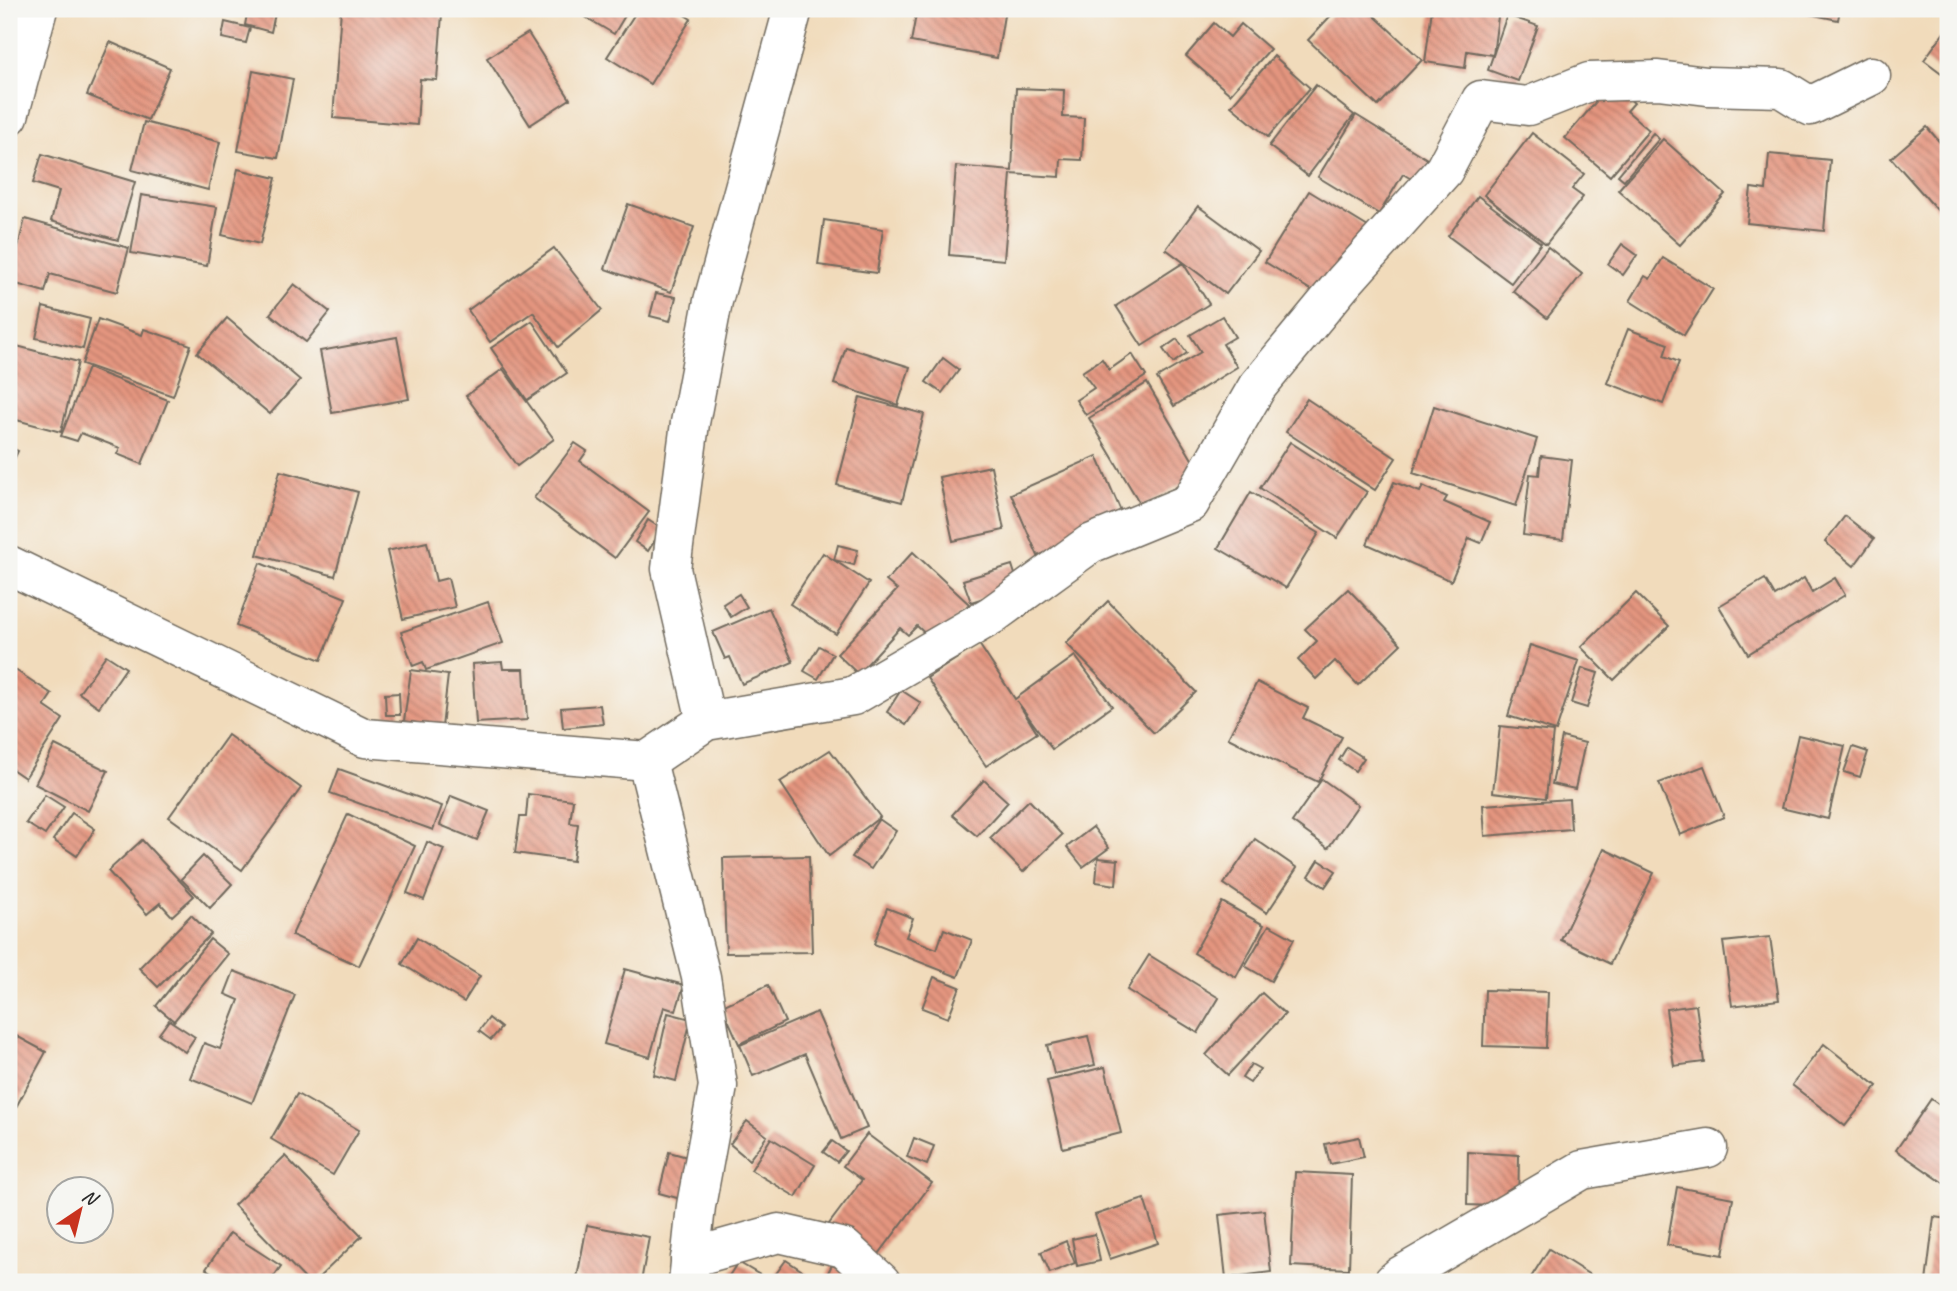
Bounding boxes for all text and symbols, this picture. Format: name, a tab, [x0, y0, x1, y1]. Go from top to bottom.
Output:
north arrow	[46, 1176, 116, 1246]
text: N	[77, 1184, 104, 1212]

